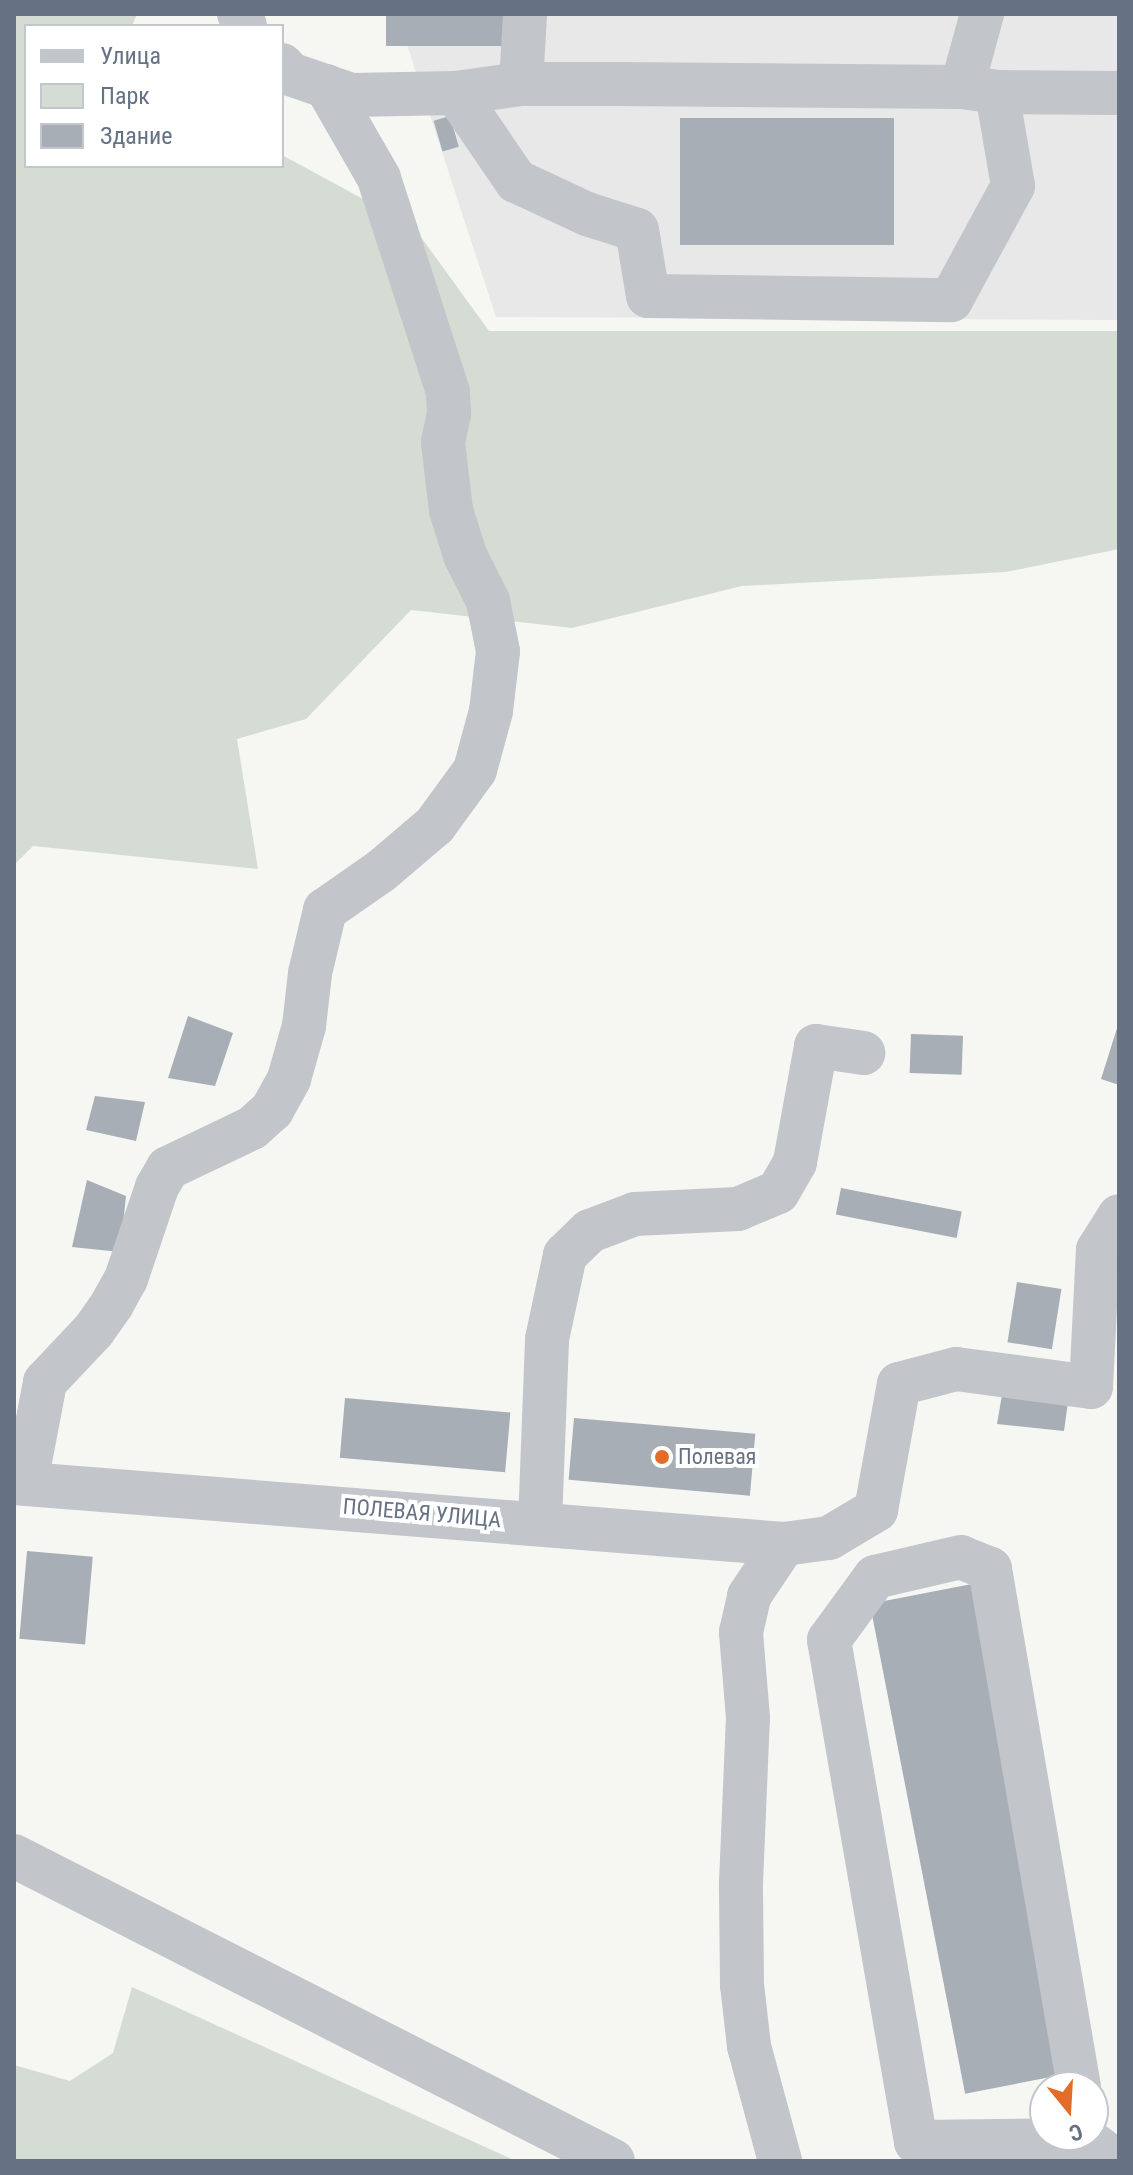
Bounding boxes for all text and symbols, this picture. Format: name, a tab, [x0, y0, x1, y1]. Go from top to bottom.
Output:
legend	[24, 24, 284, 168]
text: Улица	[100, 42, 161, 70]
text: Парк	[100, 82, 150, 110]
text: Здание	[100, 122, 172, 150]
place label: Полевая	[678, 1444, 756, 1470]
marker: Полевая	[653, 1448, 671, 1466]
street label: ПОЛЕВАЯ УЛИЦА	[342, 1493, 502, 1533]
north arrow	[1029, 2071, 1109, 2151]
text: С	[1066, 2119, 1086, 2146]

